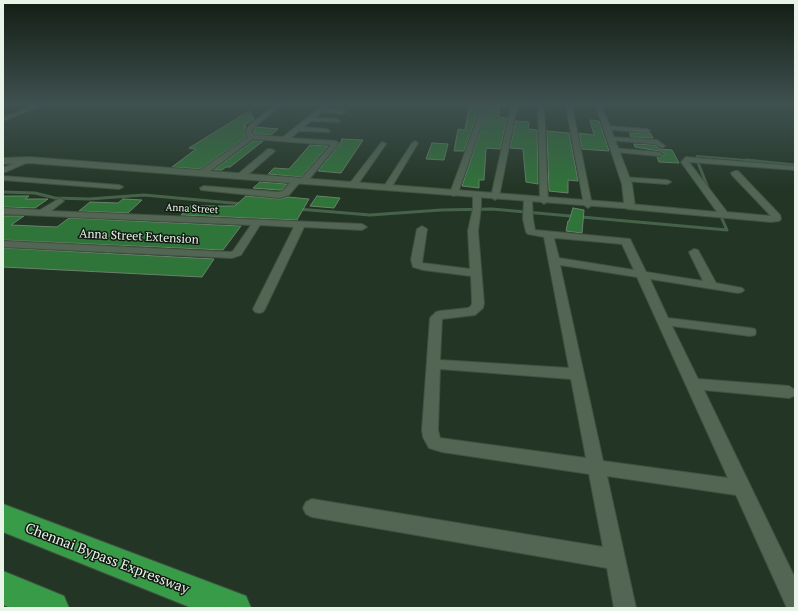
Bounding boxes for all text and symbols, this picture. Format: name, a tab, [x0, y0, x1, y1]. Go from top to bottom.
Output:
street label: Anna Street	[165, 202, 219, 216]
street label: Anna Street Extension	[79, 227, 199, 247]
street label: Chennai Bypass Expressway	[23, 520, 191, 598]

